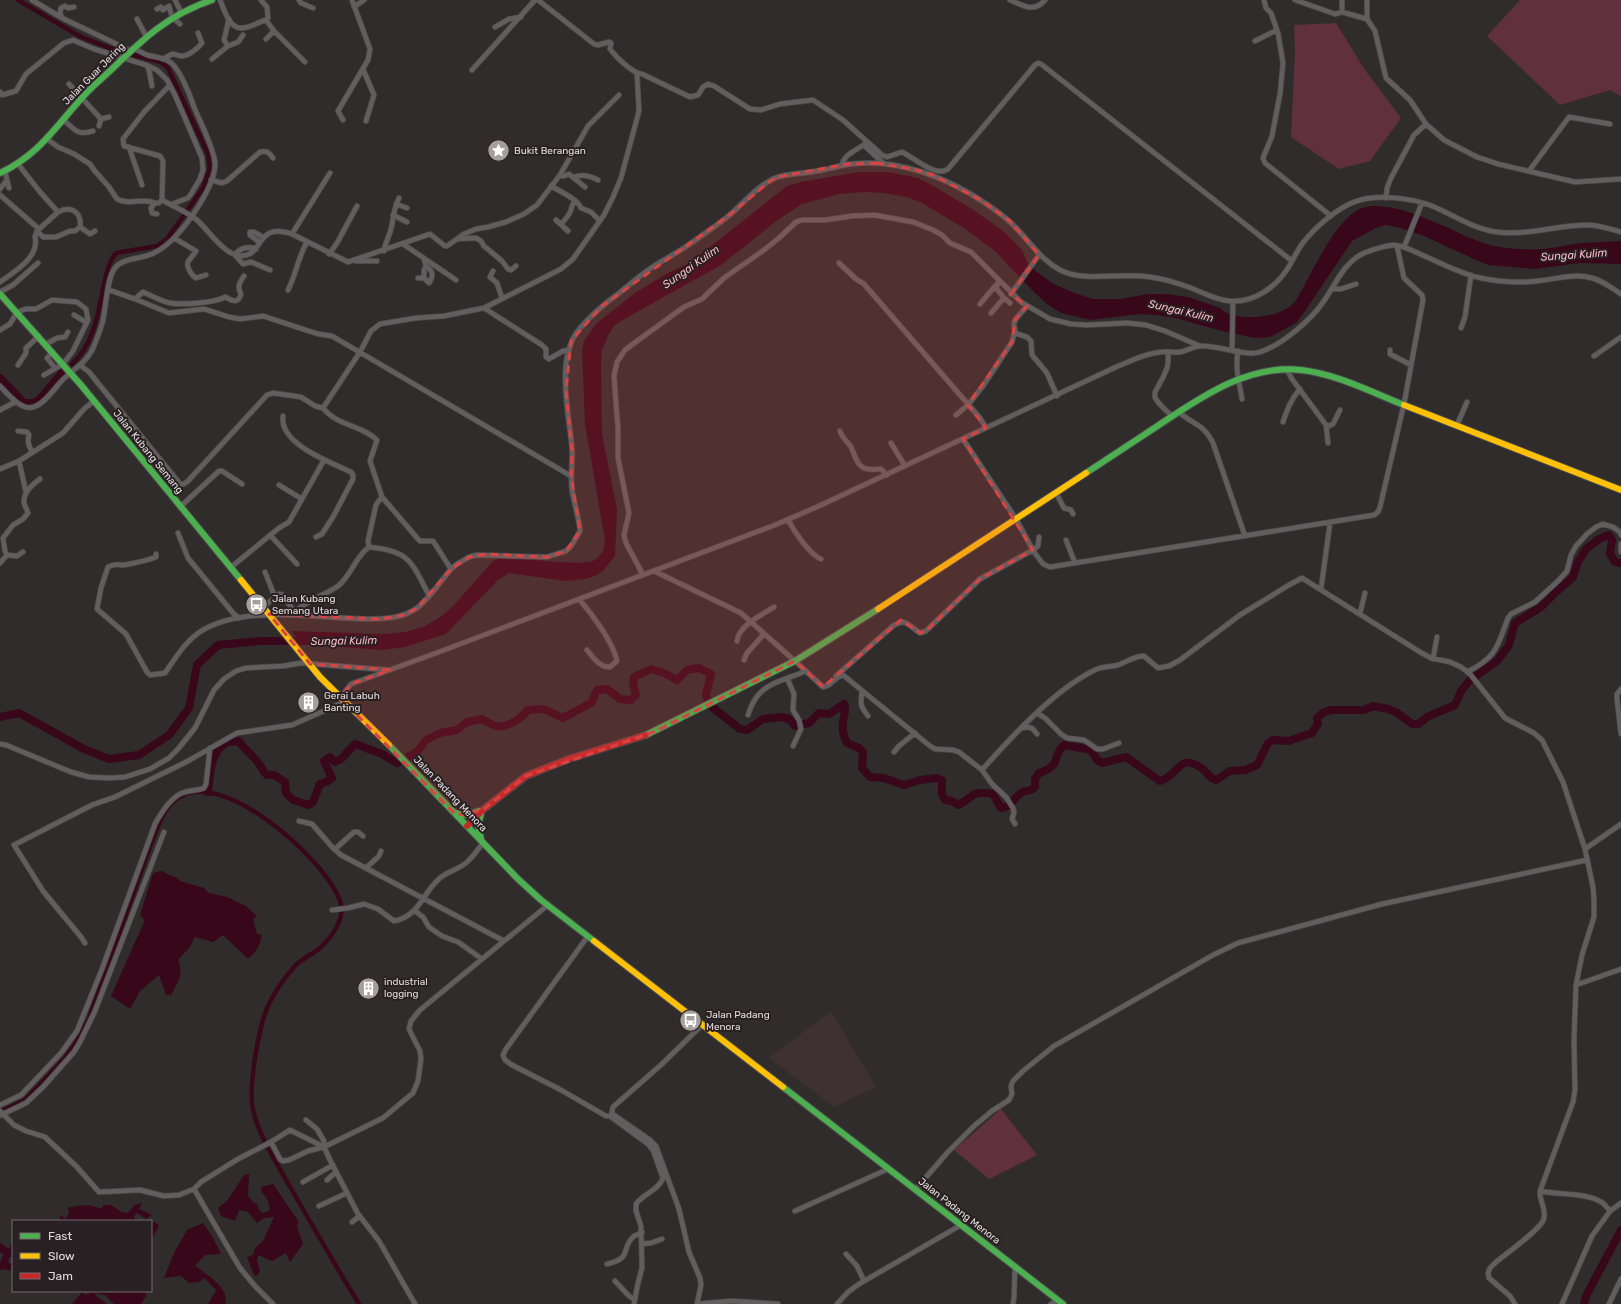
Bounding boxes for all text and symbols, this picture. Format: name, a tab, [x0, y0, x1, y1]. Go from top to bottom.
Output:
street label: Jalan Guar Jering	[60, 40, 128, 108]
place icon: Bukit Berangan	[486, 138, 512, 164]
place label: Bukit Berangan	[514, 145, 586, 157]
water label: Sungai Kulim	[660, 242, 722, 291]
water label: Sungai Kulim	[1540, 246, 1608, 264]
water label: Sungai Kulim	[1147, 297, 1215, 325]
street label: Jalan Kubang Semang	[111, 408, 185, 496]
bus stop icon: Jalan Kubang Semang Utara	[244, 592, 270, 618]
place label: Jalan Kubang Semang Utara	[272, 593, 338, 617]
water label: Sungai Kulim	[311, 634, 378, 648]
building icon: Gerai Labuh Banting	[296, 689, 322, 715]
place label: Gerai Labuh Banting	[324, 690, 380, 714]
street label: Jalan Padang Menora	[411, 754, 489, 834]
building icon: industrial logging	[355, 975, 381, 1001]
place label: industrial logging	[384, 976, 428, 1000]
bus stop icon: Jalan Padang Menora	[678, 1008, 704, 1034]
place label: Jalan Padang Menora	[706, 1009, 770, 1033]
street label: Jalan Padang Menora	[916, 1175, 1002, 1247]
legend	[12, 1220, 152, 1292]
text: Fast	[48, 1229, 72, 1243]
text: Slow	[48, 1249, 75, 1263]
text: Jam	[48, 1269, 73, 1283]

